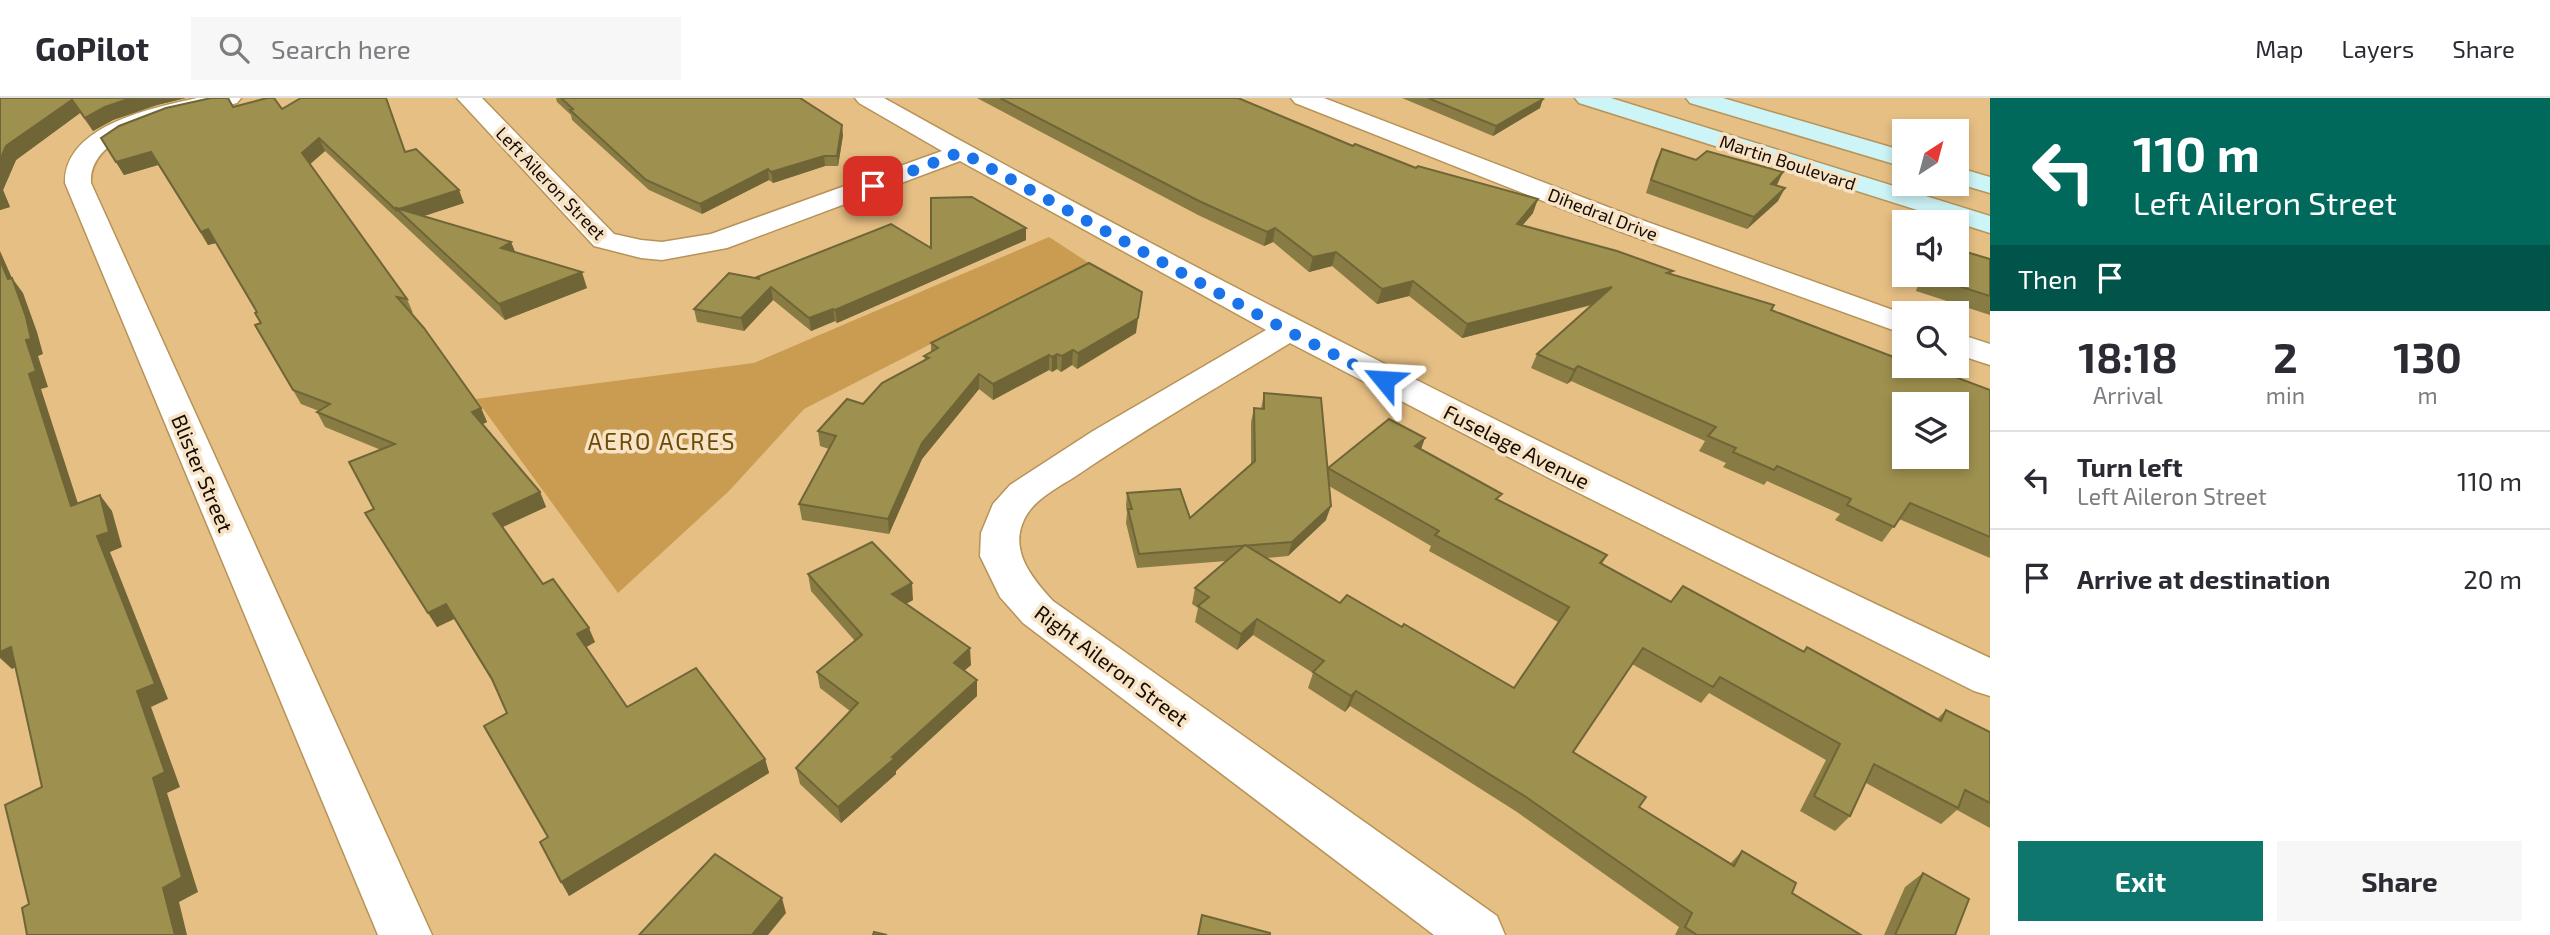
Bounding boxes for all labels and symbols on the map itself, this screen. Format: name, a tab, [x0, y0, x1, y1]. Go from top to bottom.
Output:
north arrow	[1892, 119, 1969, 196]
street label: Left Aileron Street	[491, 122, 611, 244]
street label: Martin Boulevard	[1717, 130, 1859, 194]
pin	[843, 156, 903, 216]
street label: Dihedral Drive	[1545, 183, 1661, 245]
position arrow	[1347, 343, 1421, 417]
street label: Fuselage Avenue	[1440, 399, 1594, 493]
street label: Blister Street	[167, 410, 239, 536]
district label: AERO ACRES	[588, 427, 736, 455]
street label: Right Aileron Street	[1030, 599, 1194, 731]

